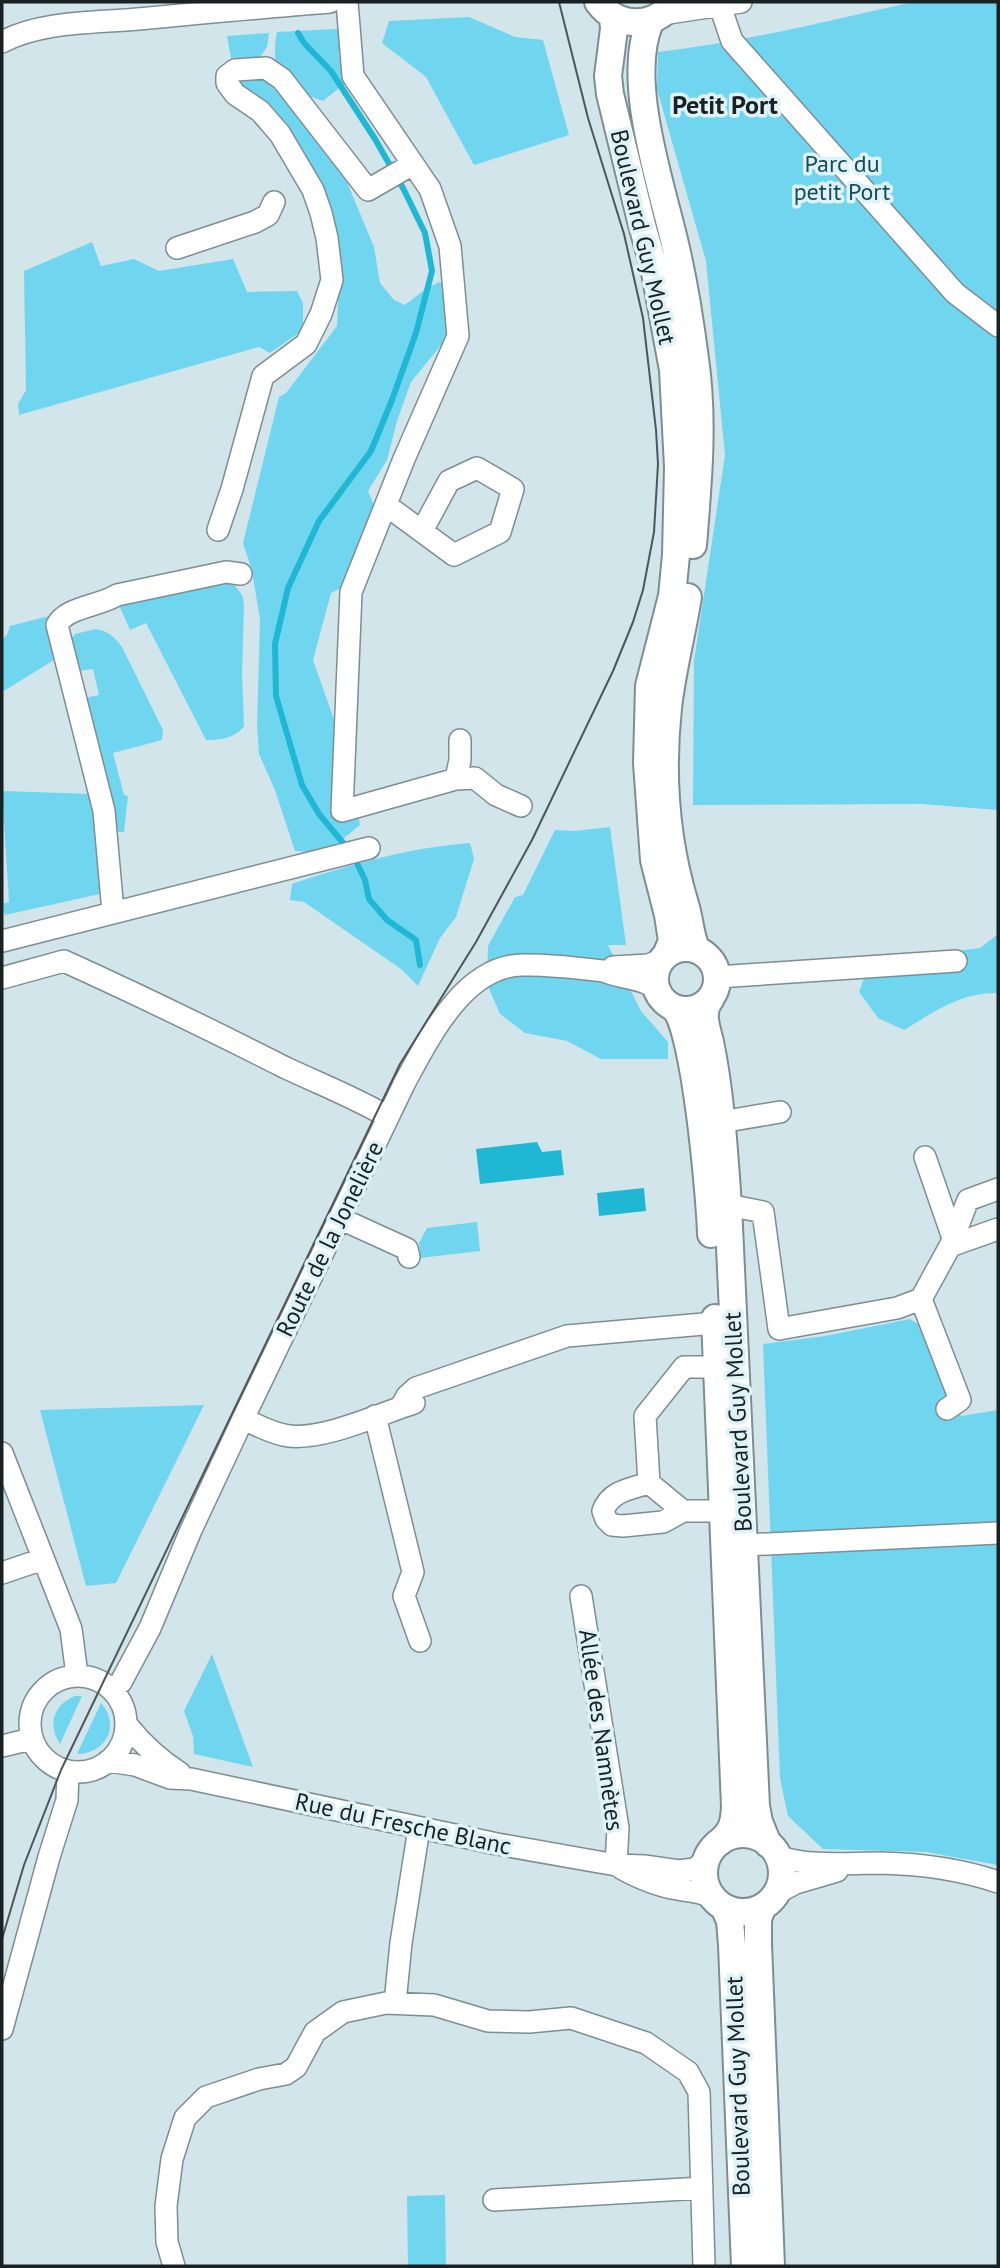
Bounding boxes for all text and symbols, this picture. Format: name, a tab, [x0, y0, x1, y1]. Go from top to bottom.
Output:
district label: Petit Port	[672, 88, 778, 121]
street label: Boulevard Guy Mollet	[604, 126, 683, 348]
park label: Parc du petit Port	[794, 148, 890, 207]
street label: Route de la Jonelière	[269, 1136, 390, 1341]
street label: Boulevard Guy Mollet	[716, 1311, 759, 1533]
street label: Allée des Namnètes	[572, 1627, 631, 1833]
street label: Rue du Fresche Blanc	[292, 1785, 514, 1862]
street label: Boulevard Guy Mollet	[718, 1976, 757, 2196]

